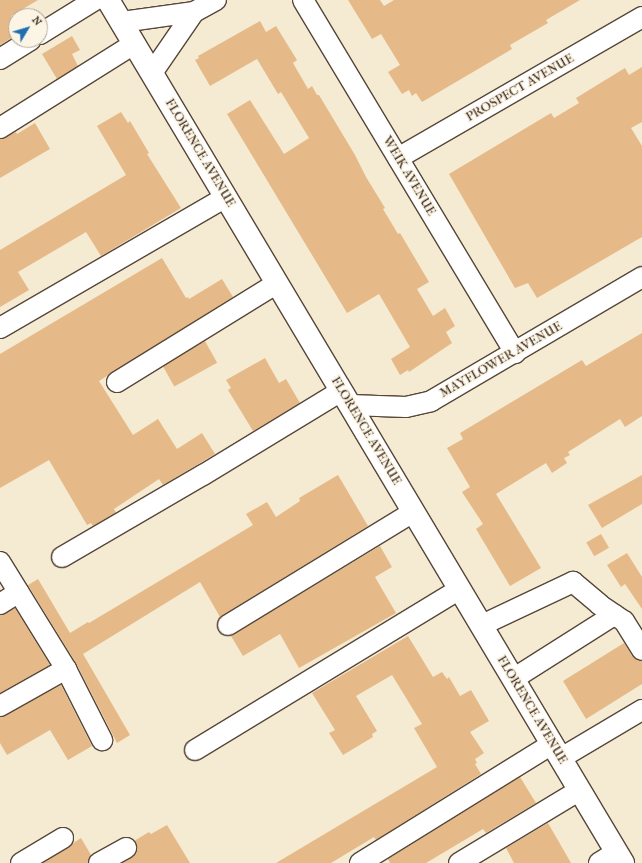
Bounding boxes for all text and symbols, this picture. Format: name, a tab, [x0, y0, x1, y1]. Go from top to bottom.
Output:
north arrow	[8, 8, 48, 48]
text: N	[29, 14, 45, 28]
street label: PROSPECT AVENUE	[463, 51, 577, 125]
street label: FLORENCE AVENUE	[162, 96, 238, 210]
street label: WEIK AVENUE	[379, 133, 439, 219]
street label: MAYFLOWER AVENUE	[437, 319, 565, 401]
street label: FLORENCE AVENUE	[328, 374, 404, 488]
street label: FLORENCE AVENUE	[494, 653, 570, 767]

